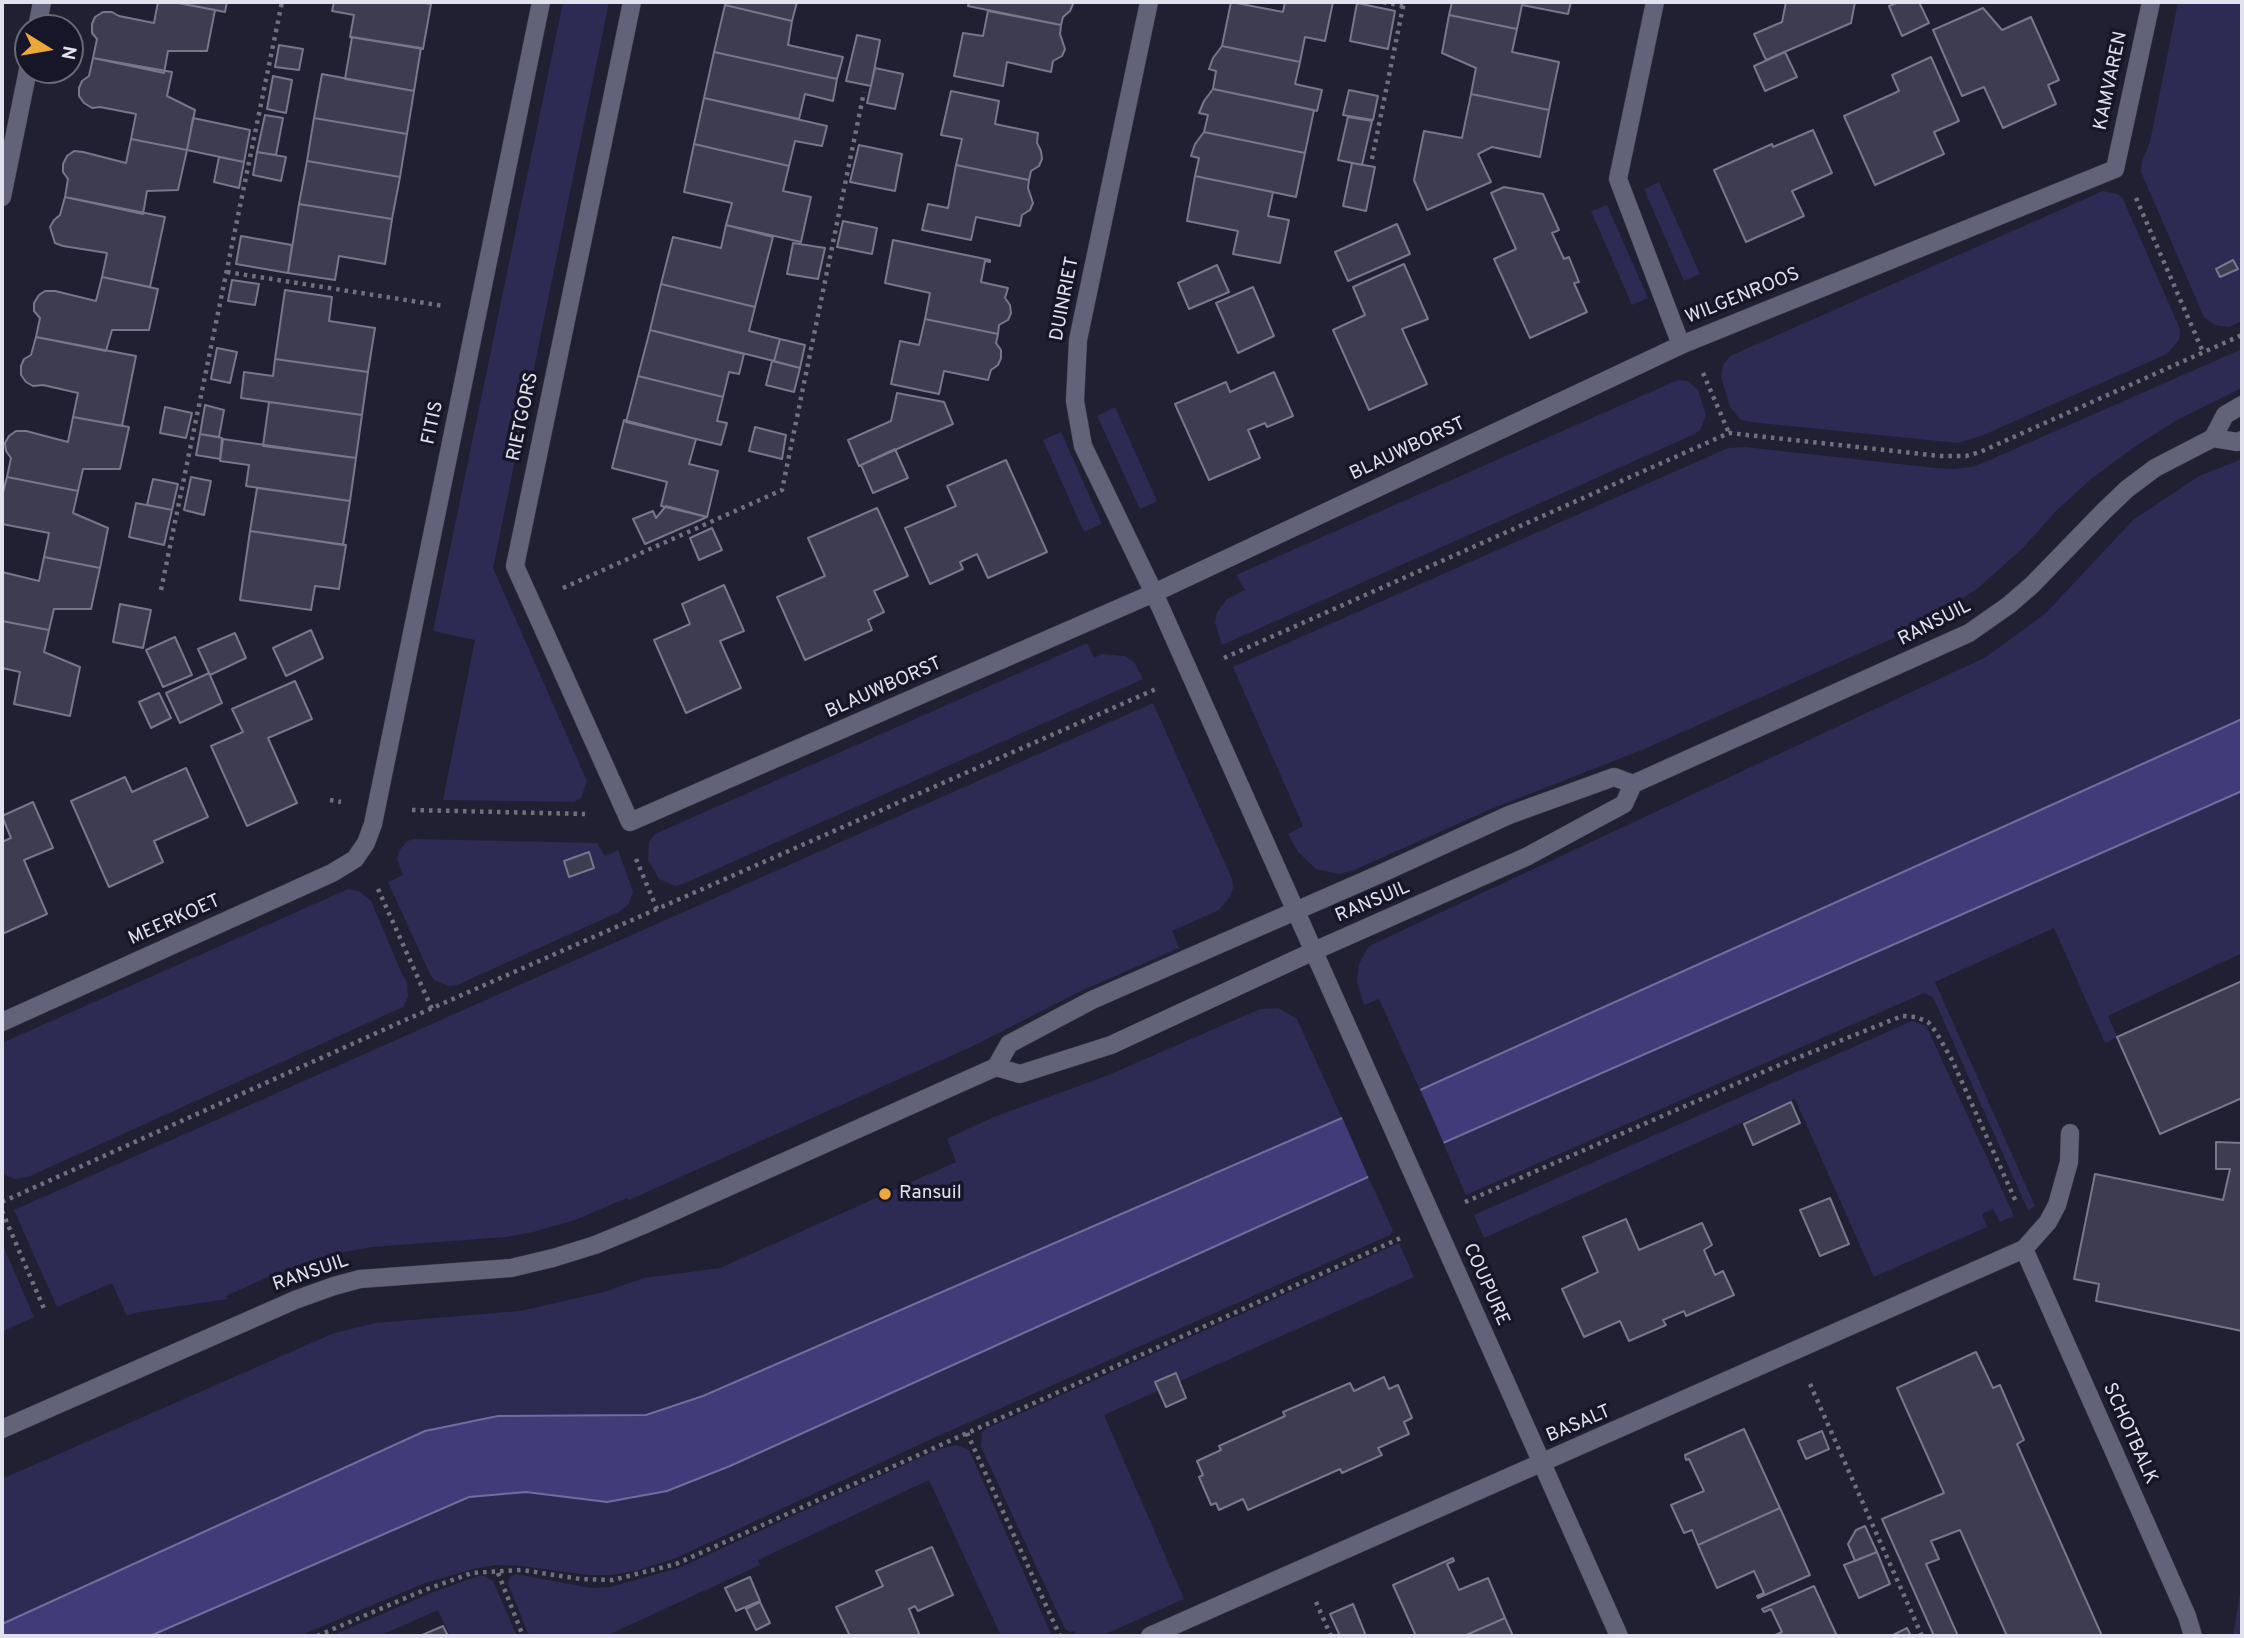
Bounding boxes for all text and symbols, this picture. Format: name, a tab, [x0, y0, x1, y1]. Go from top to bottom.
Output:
north arrow	[14, 14, 84, 84]
street label: KAMVAREN	[2090, 29, 2134, 133]
text: N	[55, 44, 81, 62]
street label: DUINRIET	[1047, 255, 1085, 343]
street label: WILGENROOS	[1683, 264, 1803, 330]
street label: RIETGORS	[503, 371, 545, 463]
street label: FITIS	[418, 399, 450, 447]
street label: BLAUWBORST	[1347, 413, 1469, 487]
street label: RANSUIL	[1895, 596, 1975, 652]
street label: BLAUWBORST	[822, 653, 946, 725]
street label: RANSUIL	[1332, 877, 1414, 929]
street label: MEERKOET	[125, 891, 225, 951]
place label: Ransuil	[899, 1183, 962, 1205]
marker: Ransuil	[877, 1186, 893, 1202]
street label: COUPURE	[1457, 1240, 1513, 1330]
street label: RANSUIL	[270, 1250, 352, 1298]
street label: SCHOTBALK	[2097, 1380, 2161, 1488]
street label: BASALT	[1543, 1401, 1615, 1449]

